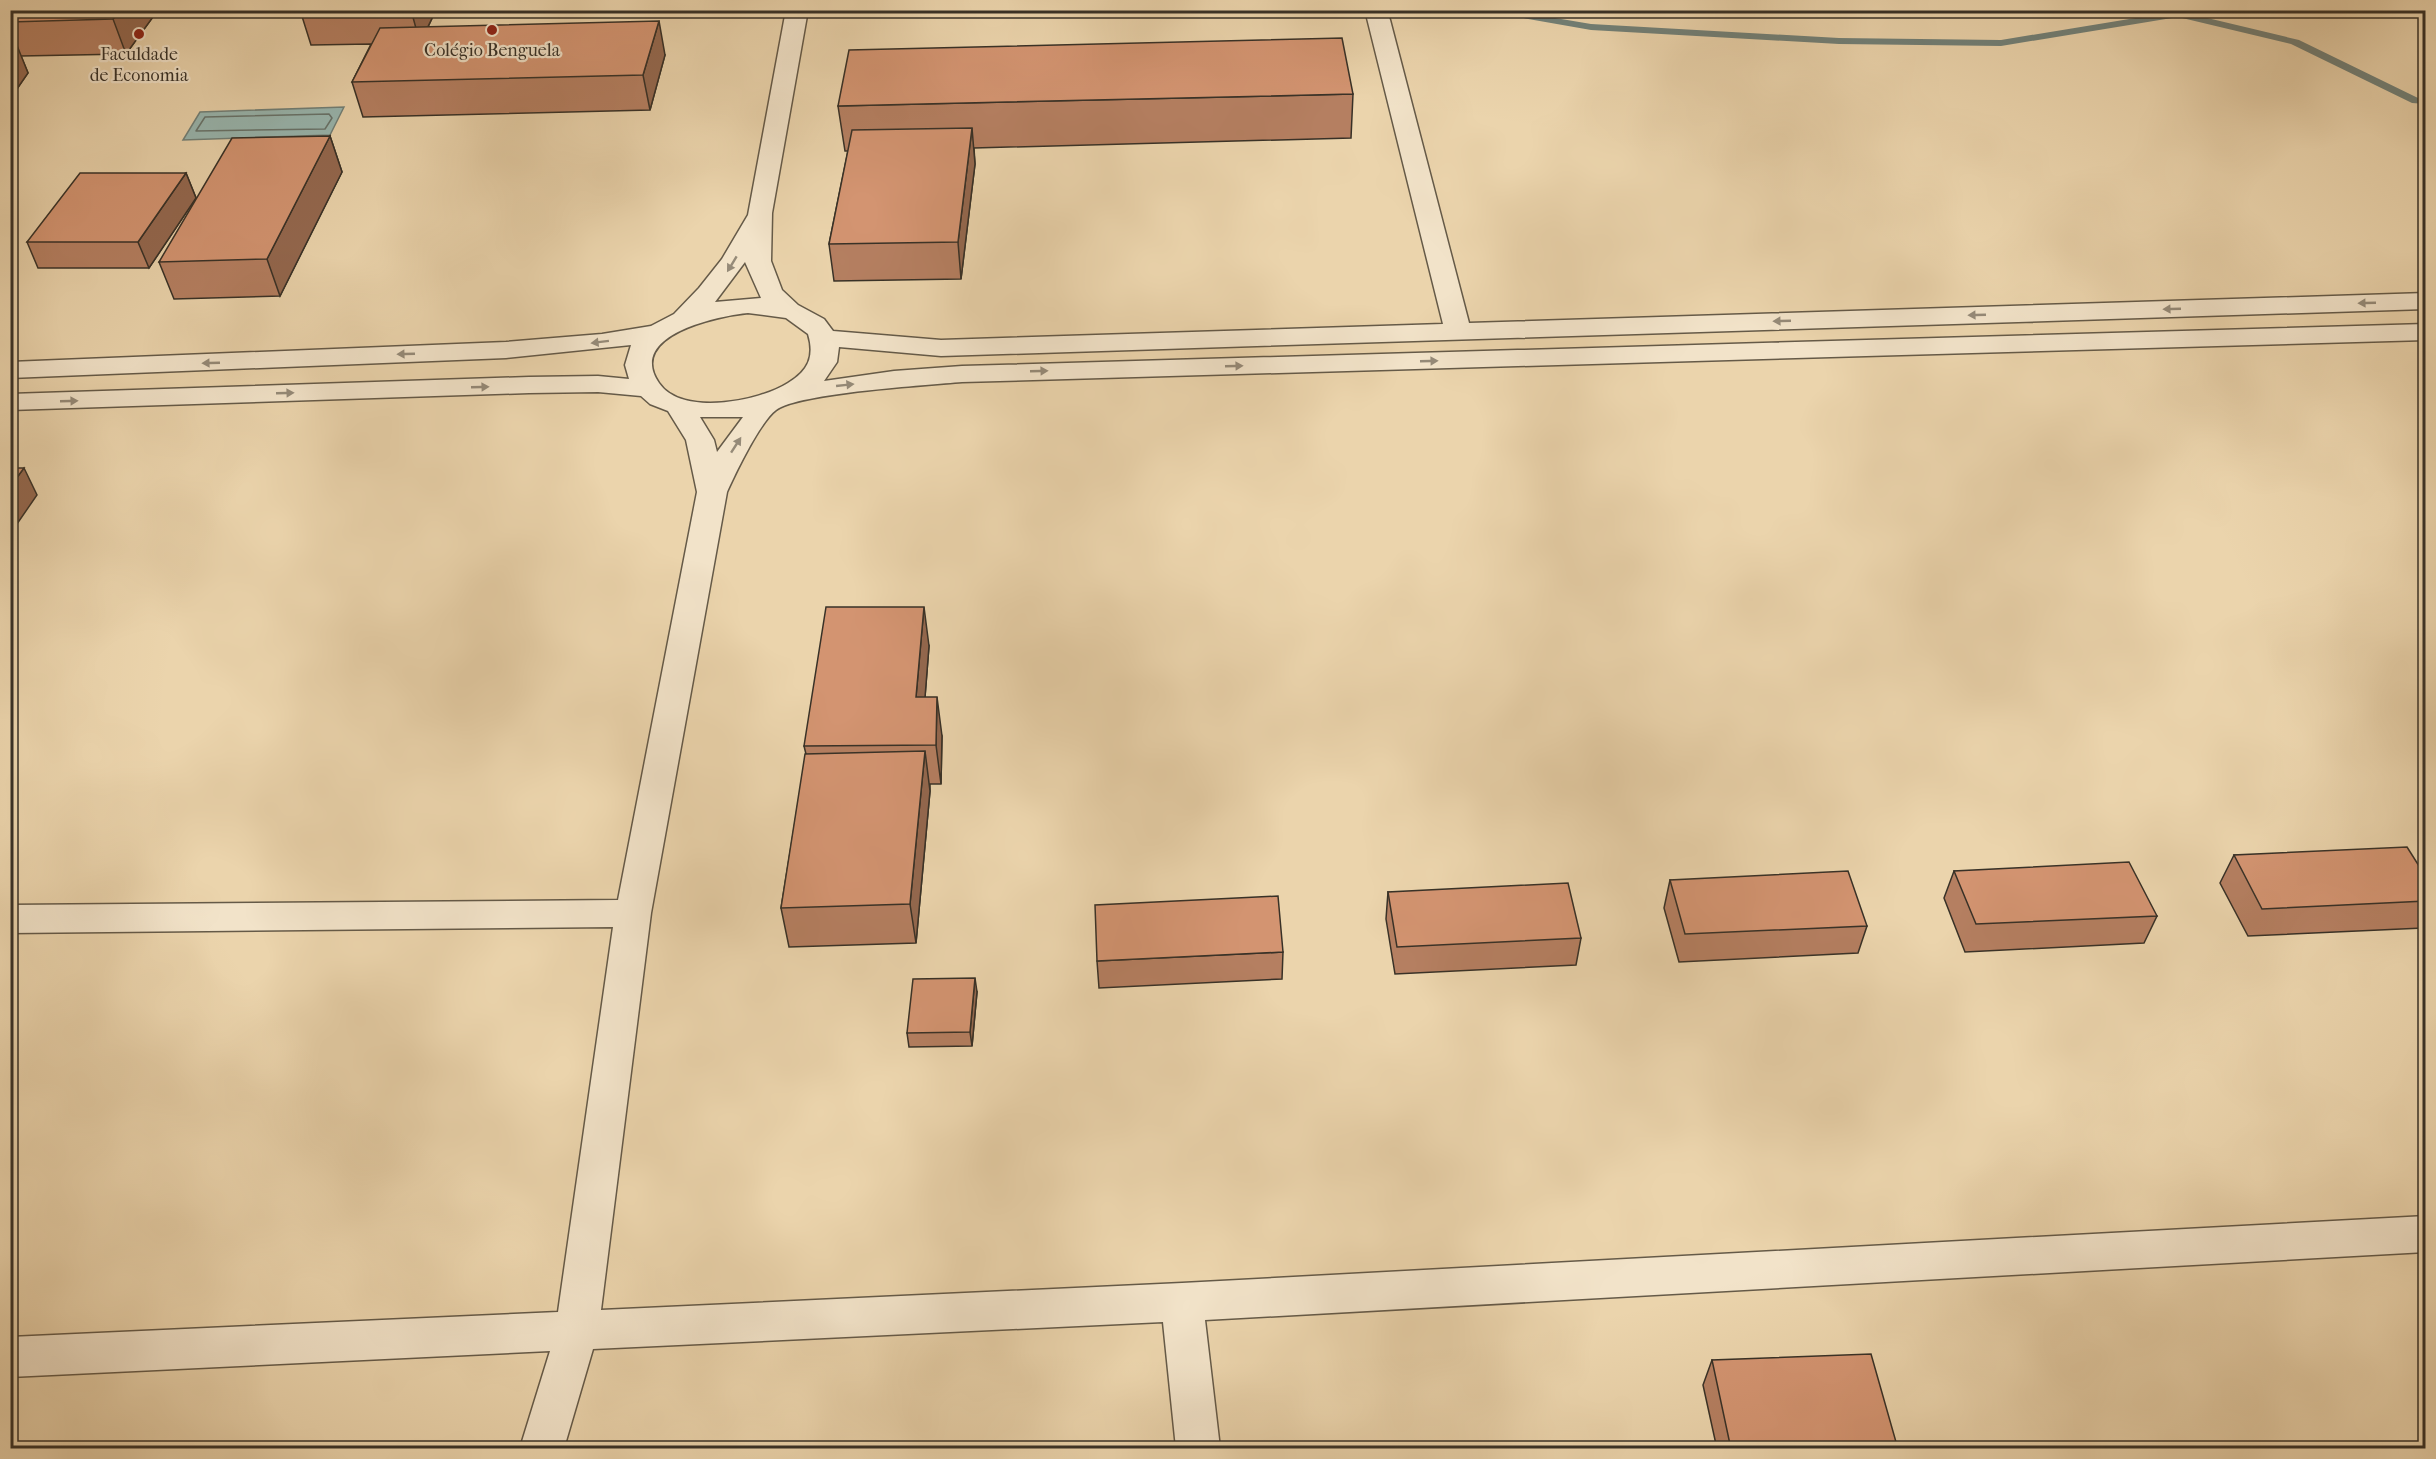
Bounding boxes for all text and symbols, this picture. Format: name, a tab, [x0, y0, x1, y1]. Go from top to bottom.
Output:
marker: Colégio Benguela	[485, 23, 499, 37]
marker: Faculdade de Economia	[132, 27, 146, 41]
place label: Colégio Benguela	[424, 40, 561, 61]
place label: Faculdade de Economia	[90, 44, 189, 86]
one-way arrow	[727, 256, 738, 272]
one-way arrow	[2358, 298, 2377, 307]
one-way arrow	[2163, 304, 2182, 313]
one-way arrow	[1968, 310, 1987, 320]
one-way arrow	[1773, 317, 1792, 326]
one-way arrow	[591, 337, 610, 347]
one-way arrow	[396, 350, 415, 359]
one-way arrow	[1419, 356, 1438, 365]
one-way arrow	[201, 358, 220, 367]
one-way arrow	[1224, 361, 1243, 371]
one-way arrow	[1029, 367, 1048, 376]
one-way arrow	[835, 380, 854, 390]
one-way arrow	[470, 382, 489, 391]
one-way arrow	[275, 389, 294, 398]
one-way arrow	[59, 396, 78, 405]
one-way arrow	[730, 437, 741, 453]

